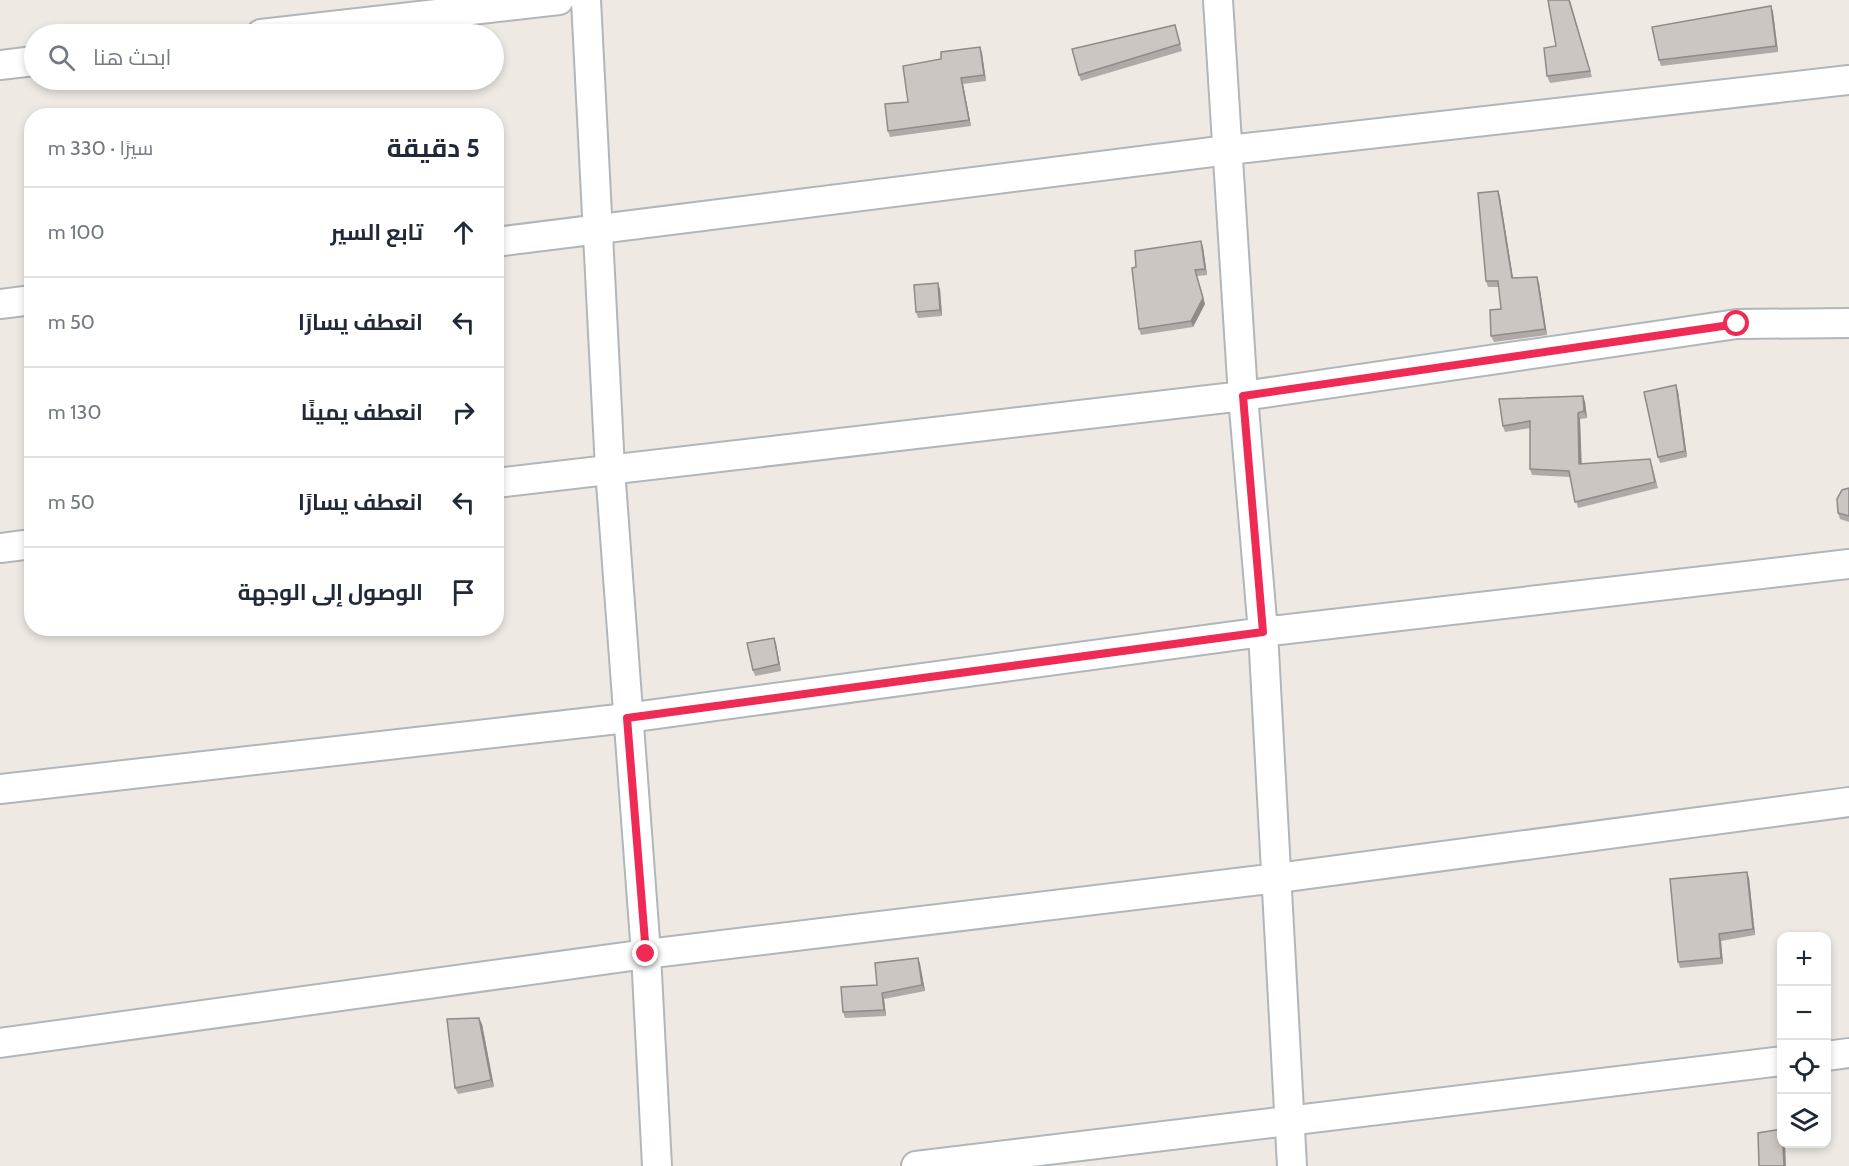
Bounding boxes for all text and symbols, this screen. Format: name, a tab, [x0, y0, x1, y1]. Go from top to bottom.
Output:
search box	[24, 24, 504, 90]
icon: search	[45, 41, 78, 74]
text: ابحث هنا	[93, 44, 171, 71]
text: 5 دقيقة	[387, 132, 480, 164]
text: سيرًا · 330 m	[48, 136, 153, 160]
icon: ahead	[447, 216, 480, 249]
text: تابع السير	[331, 219, 423, 246]
text: 100 m	[48, 220, 105, 244]
icon: left	[447, 306, 480, 339]
text: انعطف يسارًا	[298, 309, 423, 336]
text: 50 m	[48, 310, 95, 334]
route start	[1723, 310, 1749, 336]
icon: right	[447, 396, 480, 429]
text: انعطف يمينًا	[301, 399, 423, 426]
text: 130 m	[48, 400, 101, 424]
icon: left	[447, 486, 480, 519]
text: انعطف يسارًا	[298, 489, 423, 516]
text: 50 m	[48, 490, 95, 514]
icon: arrive	[447, 576, 480, 609]
text: الوصول إلى الوجهة	[238, 579, 423, 606]
map controls	[1777, 932, 1831, 1148]
button: +	[1777, 932, 1831, 986]
route end	[632, 940, 658, 966]
button: −	[1777, 986, 1831, 1040]
button: locate	[1777, 1040, 1831, 1094]
button: layers	[1777, 1094, 1831, 1148]

